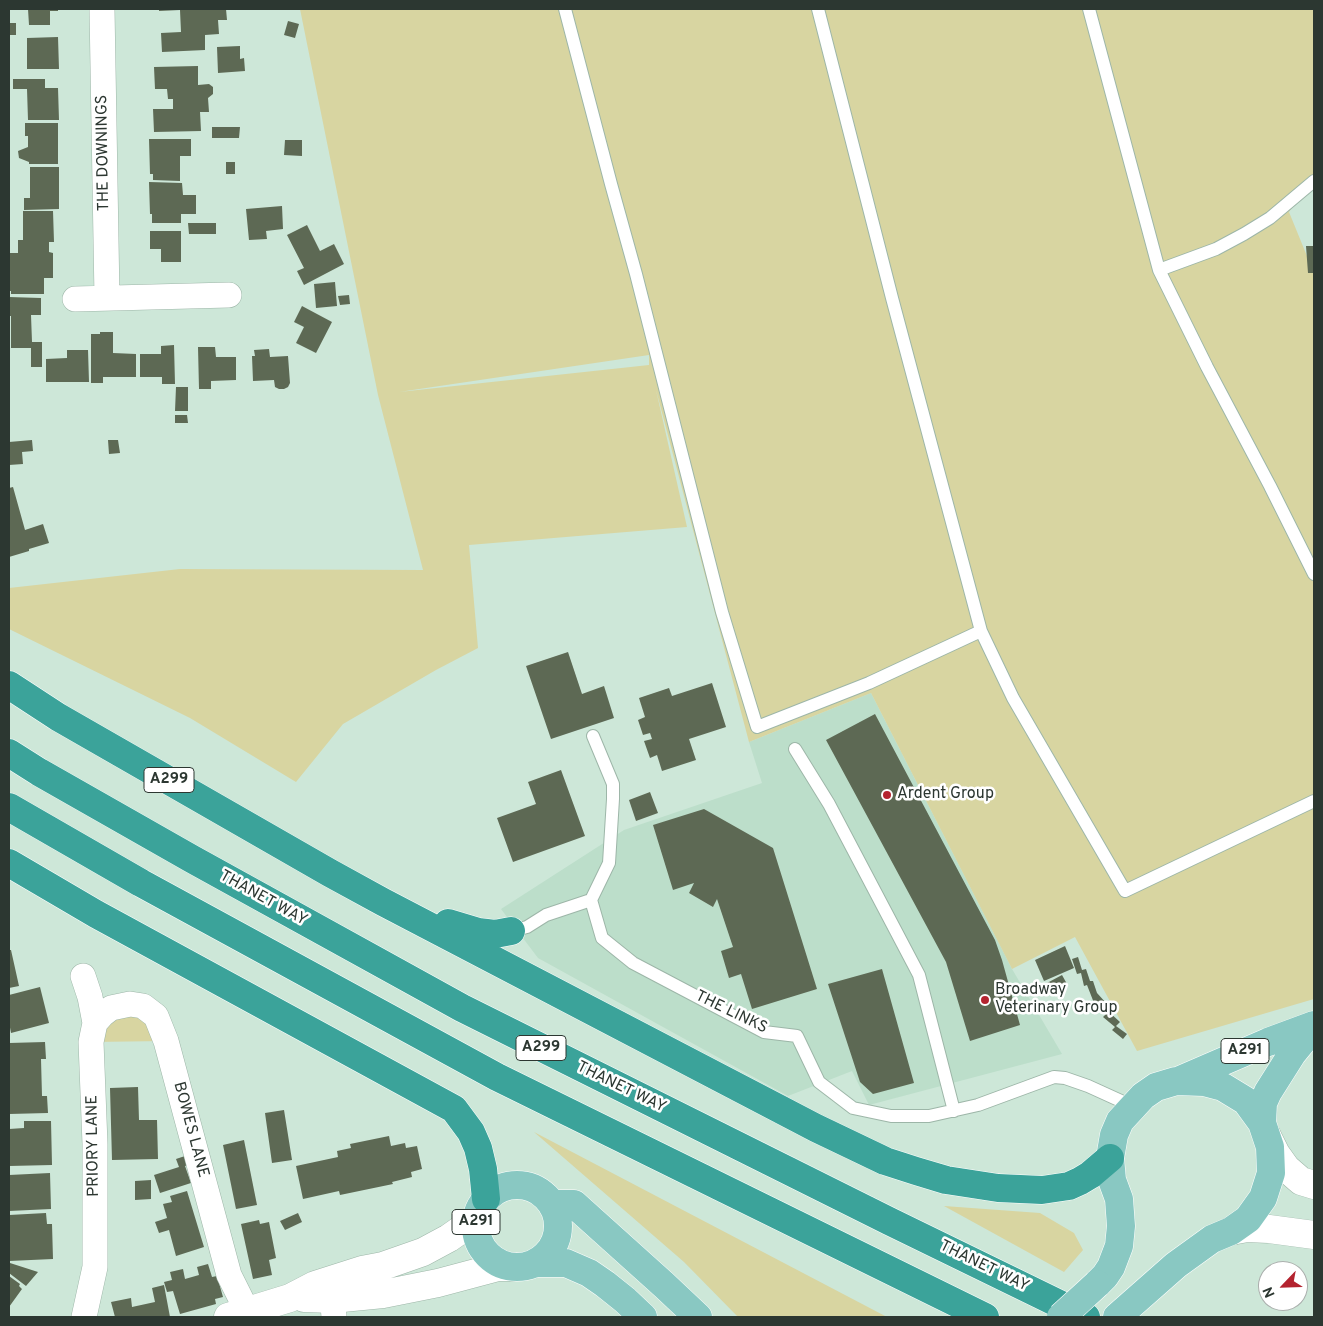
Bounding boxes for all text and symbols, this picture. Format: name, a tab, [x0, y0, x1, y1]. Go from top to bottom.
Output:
street label: THE DOWNINGS	[93, 95, 115, 211]
road number: A299	[144, 768, 194, 792]
place label: Ardent Group	[897, 785, 994, 805]
marker: Ardent Group	[881, 789, 893, 801]
street label: THANET WAY	[216, 867, 310, 931]
place label: Broadway Veterinary Group	[995, 981, 1117, 1019]
street label: THE LINKS	[692, 987, 770, 1039]
marker: Broadway Veterinary Group	[979, 994, 991, 1006]
road number: A299	[516, 1036, 566, 1060]
road number: A291	[1221, 1038, 1269, 1064]
street label: THANET WAY	[573, 1058, 669, 1118]
street label: BOWES LANE	[168, 1080, 212, 1180]
street label: PRIORY LANE	[84, 1095, 104, 1197]
road number: A291	[452, 1210, 500, 1234]
street label: THANET WAY	[936, 1237, 1032, 1297]
north arrow	[1258, 1261, 1308, 1311]
text: N	[1260, 1284, 1280, 1300]

